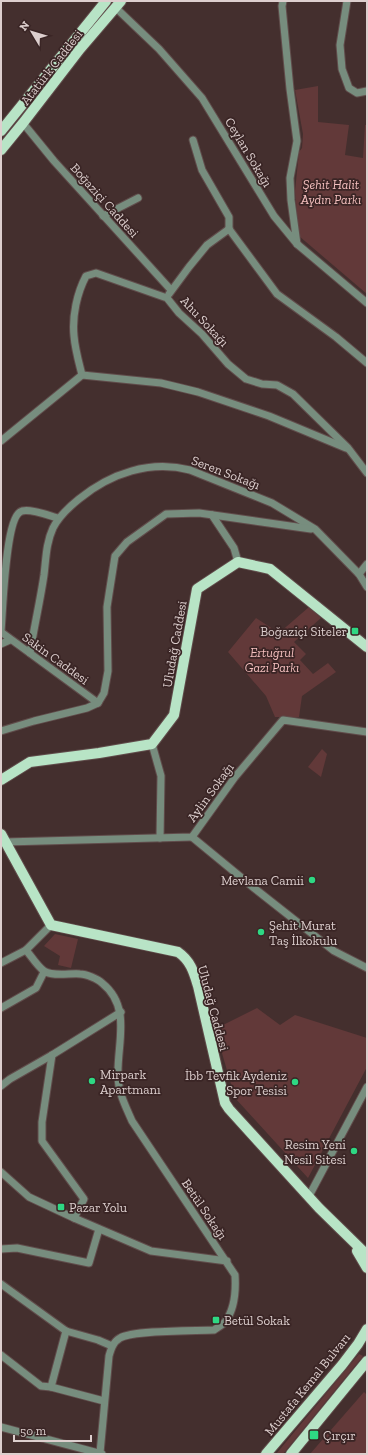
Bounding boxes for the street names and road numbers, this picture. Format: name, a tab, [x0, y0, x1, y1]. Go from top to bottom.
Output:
street label: Atatürk Caddesi	[17, 27, 86, 108]
street label: Ceylan Sokağı	[222, 115, 275, 190]
street label: Boğaziçi Caddesi	[67, 160, 142, 241]
street label: Ahu Sokağı	[178, 293, 232, 350]
street label: Seren Sokağı	[189, 452, 263, 493]
street label: Uludağ Caddesi	[159, 599, 190, 689]
street label: Sakin Caddesi	[20, 629, 92, 688]
street label: Aylin Sokağı	[184, 760, 237, 825]
street label: Uludağ Caddesi	[195, 964, 232, 1053]
street label: Betül Sokağı	[179, 1176, 231, 1243]
street label: Mustafa Kemal Bulvarı	[262, 1330, 353, 1438]

